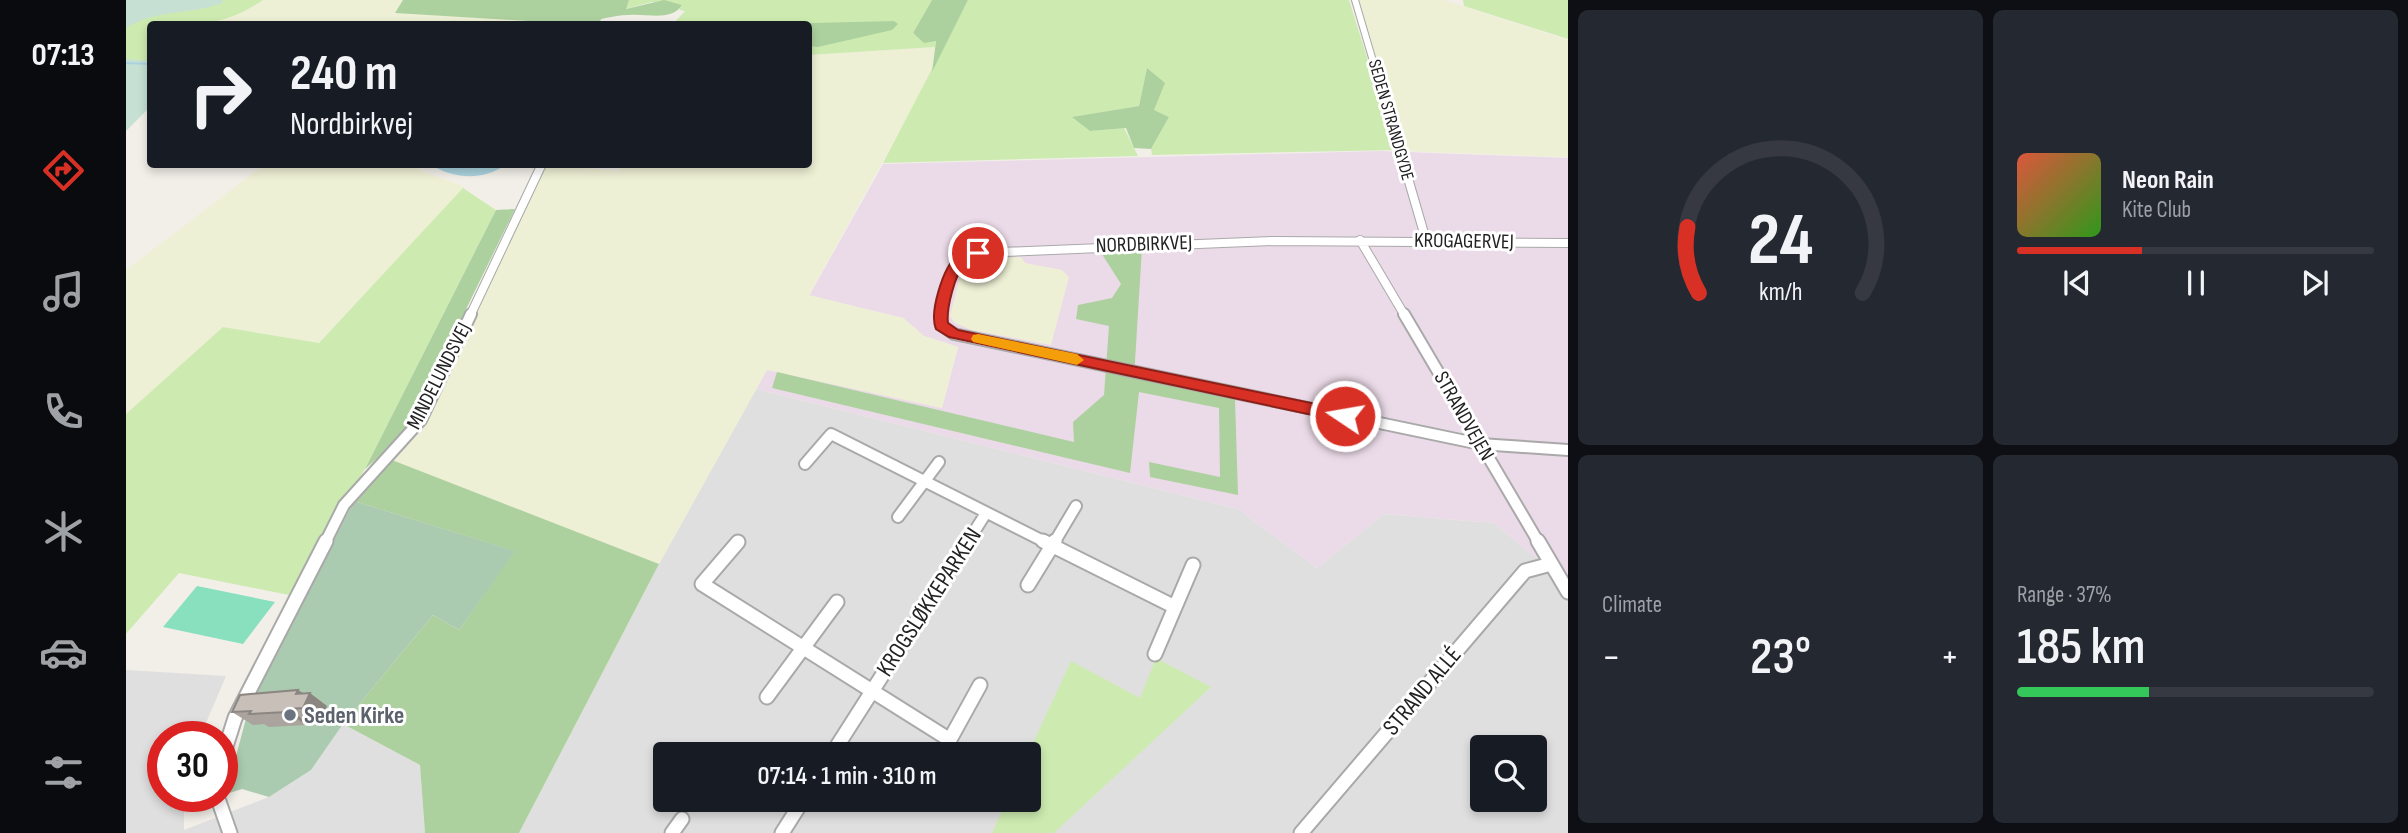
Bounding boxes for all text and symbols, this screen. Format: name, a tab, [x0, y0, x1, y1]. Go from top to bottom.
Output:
text: 07:13	[31, 36, 95, 75]
text: 240 m	[290, 45, 398, 104]
icon: right	[175, 49, 266, 140]
street label: SEDEN STRANDGYDE	[1364, 57, 1418, 183]
text: Nordbirkvej	[290, 105, 413, 144]
icon: directions	[39, 146, 88, 195]
text: Neon Rain	[2122, 165, 2214, 196]
text: Kite Club	[2122, 196, 2191, 224]
text: 24	[1748, 198, 1813, 286]
pin	[948, 223, 1008, 283]
street label: KROGAGERVEJ	[1414, 228, 1514, 254]
street label: NORDBIRKVEJ	[1095, 230, 1193, 258]
icon: arrive	[959, 234, 997, 272]
icon: previous	[2058, 264, 2096, 302]
icon: pause	[2177, 264, 2215, 302]
icon: next	[2296, 264, 2334, 302]
icon: music	[39, 267, 88, 316]
text: km/h	[1759, 277, 1802, 308]
street label: MINDELUNDSVEJ	[401, 318, 477, 434]
street label: STRANDVEJEN	[1429, 367, 1499, 465]
position arrow	[1308, 379, 1382, 453]
icon: phone	[39, 387, 88, 436]
icon: climate	[39, 507, 88, 556]
street label: KROGSLØKKEPARKEN	[870, 522, 988, 682]
text: Range · 37%	[2017, 581, 2112, 609]
text: Climate	[1602, 591, 1662, 619]
text: 185 km	[2017, 616, 2146, 679]
text: 23°	[1750, 626, 1811, 689]
icon: car	[39, 628, 88, 677]
text: −	[1602, 635, 1621, 680]
text: +	[1940, 635, 1959, 680]
street label: STRAND ALLÉ	[1377, 641, 1467, 741]
place label: Seden Kirke	[304, 701, 404, 730]
marker: Seden Kirke	[282, 707, 298, 723]
speed limit sign: 30	[147, 721, 238, 812]
map controls	[1470, 735, 1547, 812]
button: search	[1470, 735, 1547, 812]
icon: filters	[39, 748, 88, 797]
text: 07:14 · 1 min · 310 m	[757, 761, 937, 792]

